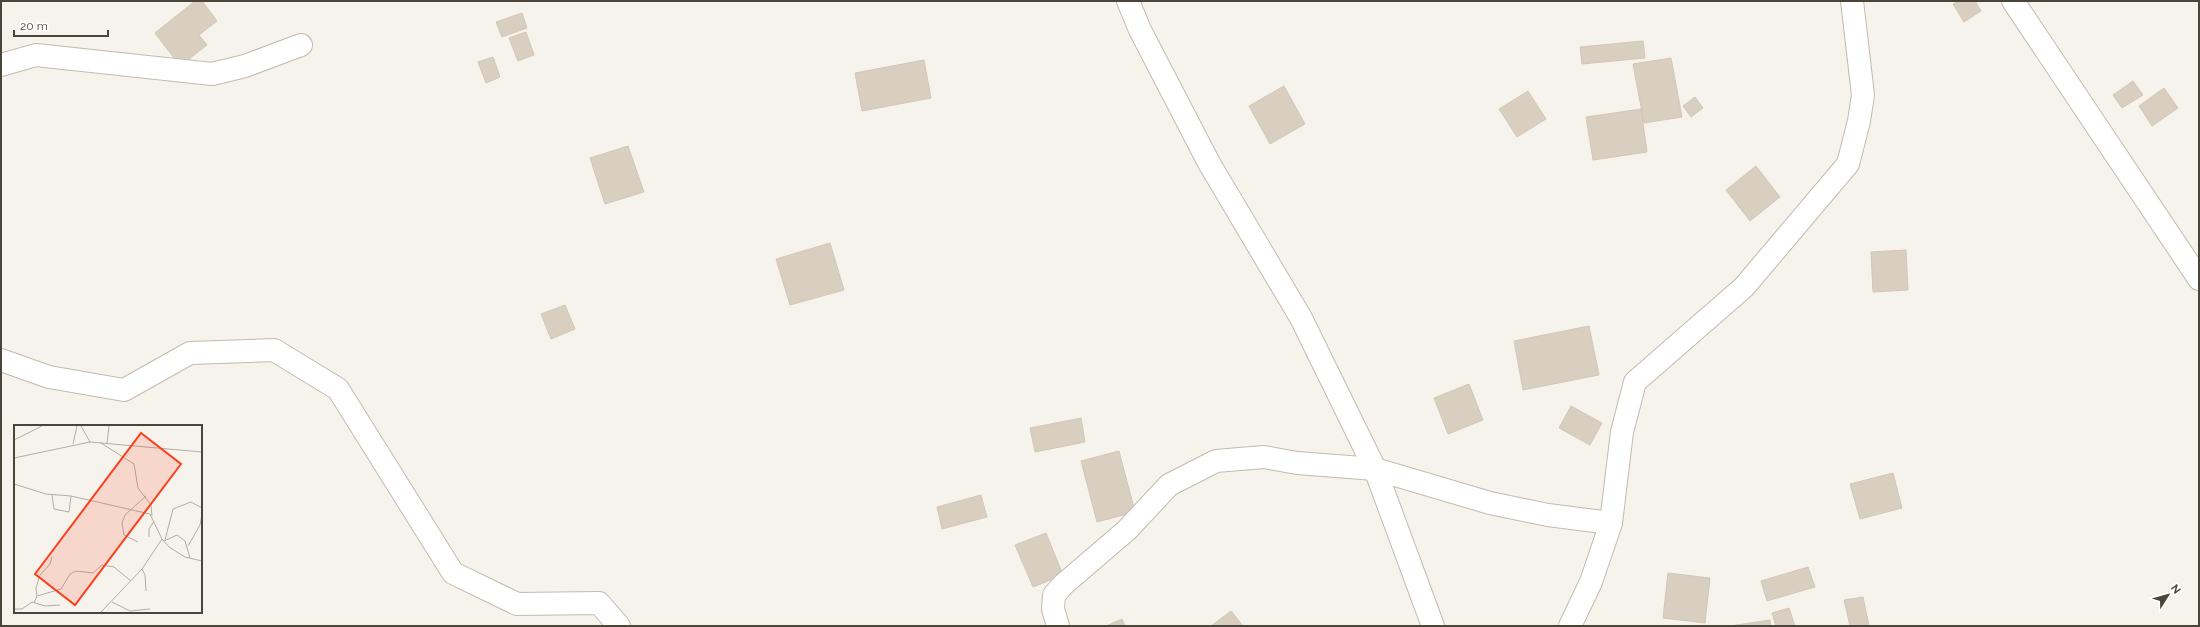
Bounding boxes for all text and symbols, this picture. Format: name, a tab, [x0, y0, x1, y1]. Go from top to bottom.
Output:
scale bar	[14, 12, 108, 38]
text: 20 m	[20, 19, 48, 33]
inset map	[14, 425, 202, 613]
north arrow	[2148, 575, 2188, 615]
text: N	[2168, 582, 2183, 597]

